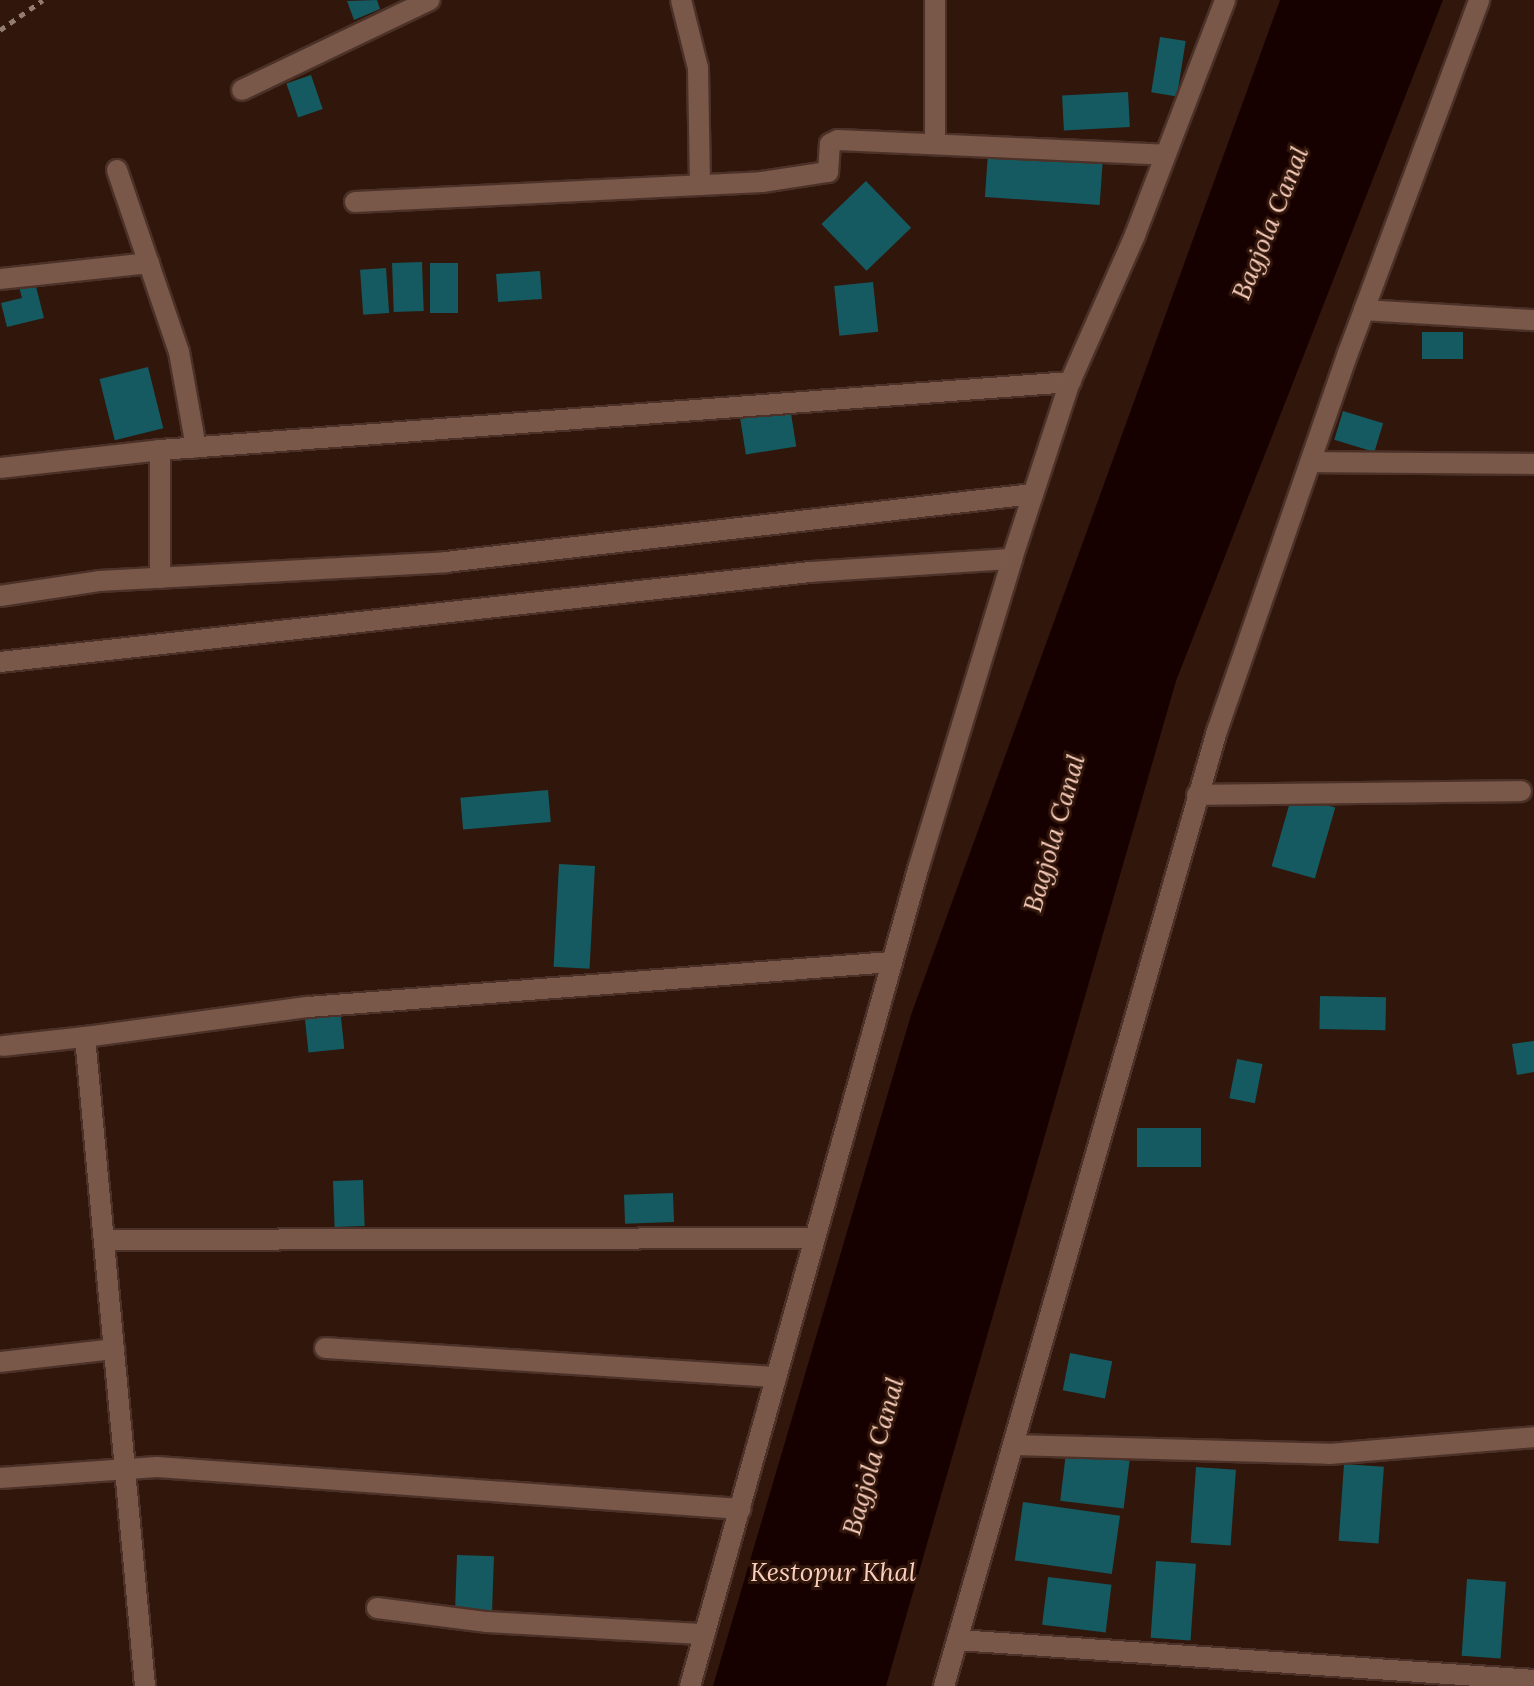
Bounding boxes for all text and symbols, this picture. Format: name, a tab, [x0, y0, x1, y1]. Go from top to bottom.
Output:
water label: Bagjola Canal	[1225, 142, 1315, 304]
water label: Bagjola Canal	[1017, 750, 1091, 916]
water label: Bagjola Canal	[836, 1373, 910, 1539]
water label: Kestopur Khal	[750, 1556, 916, 1588]

